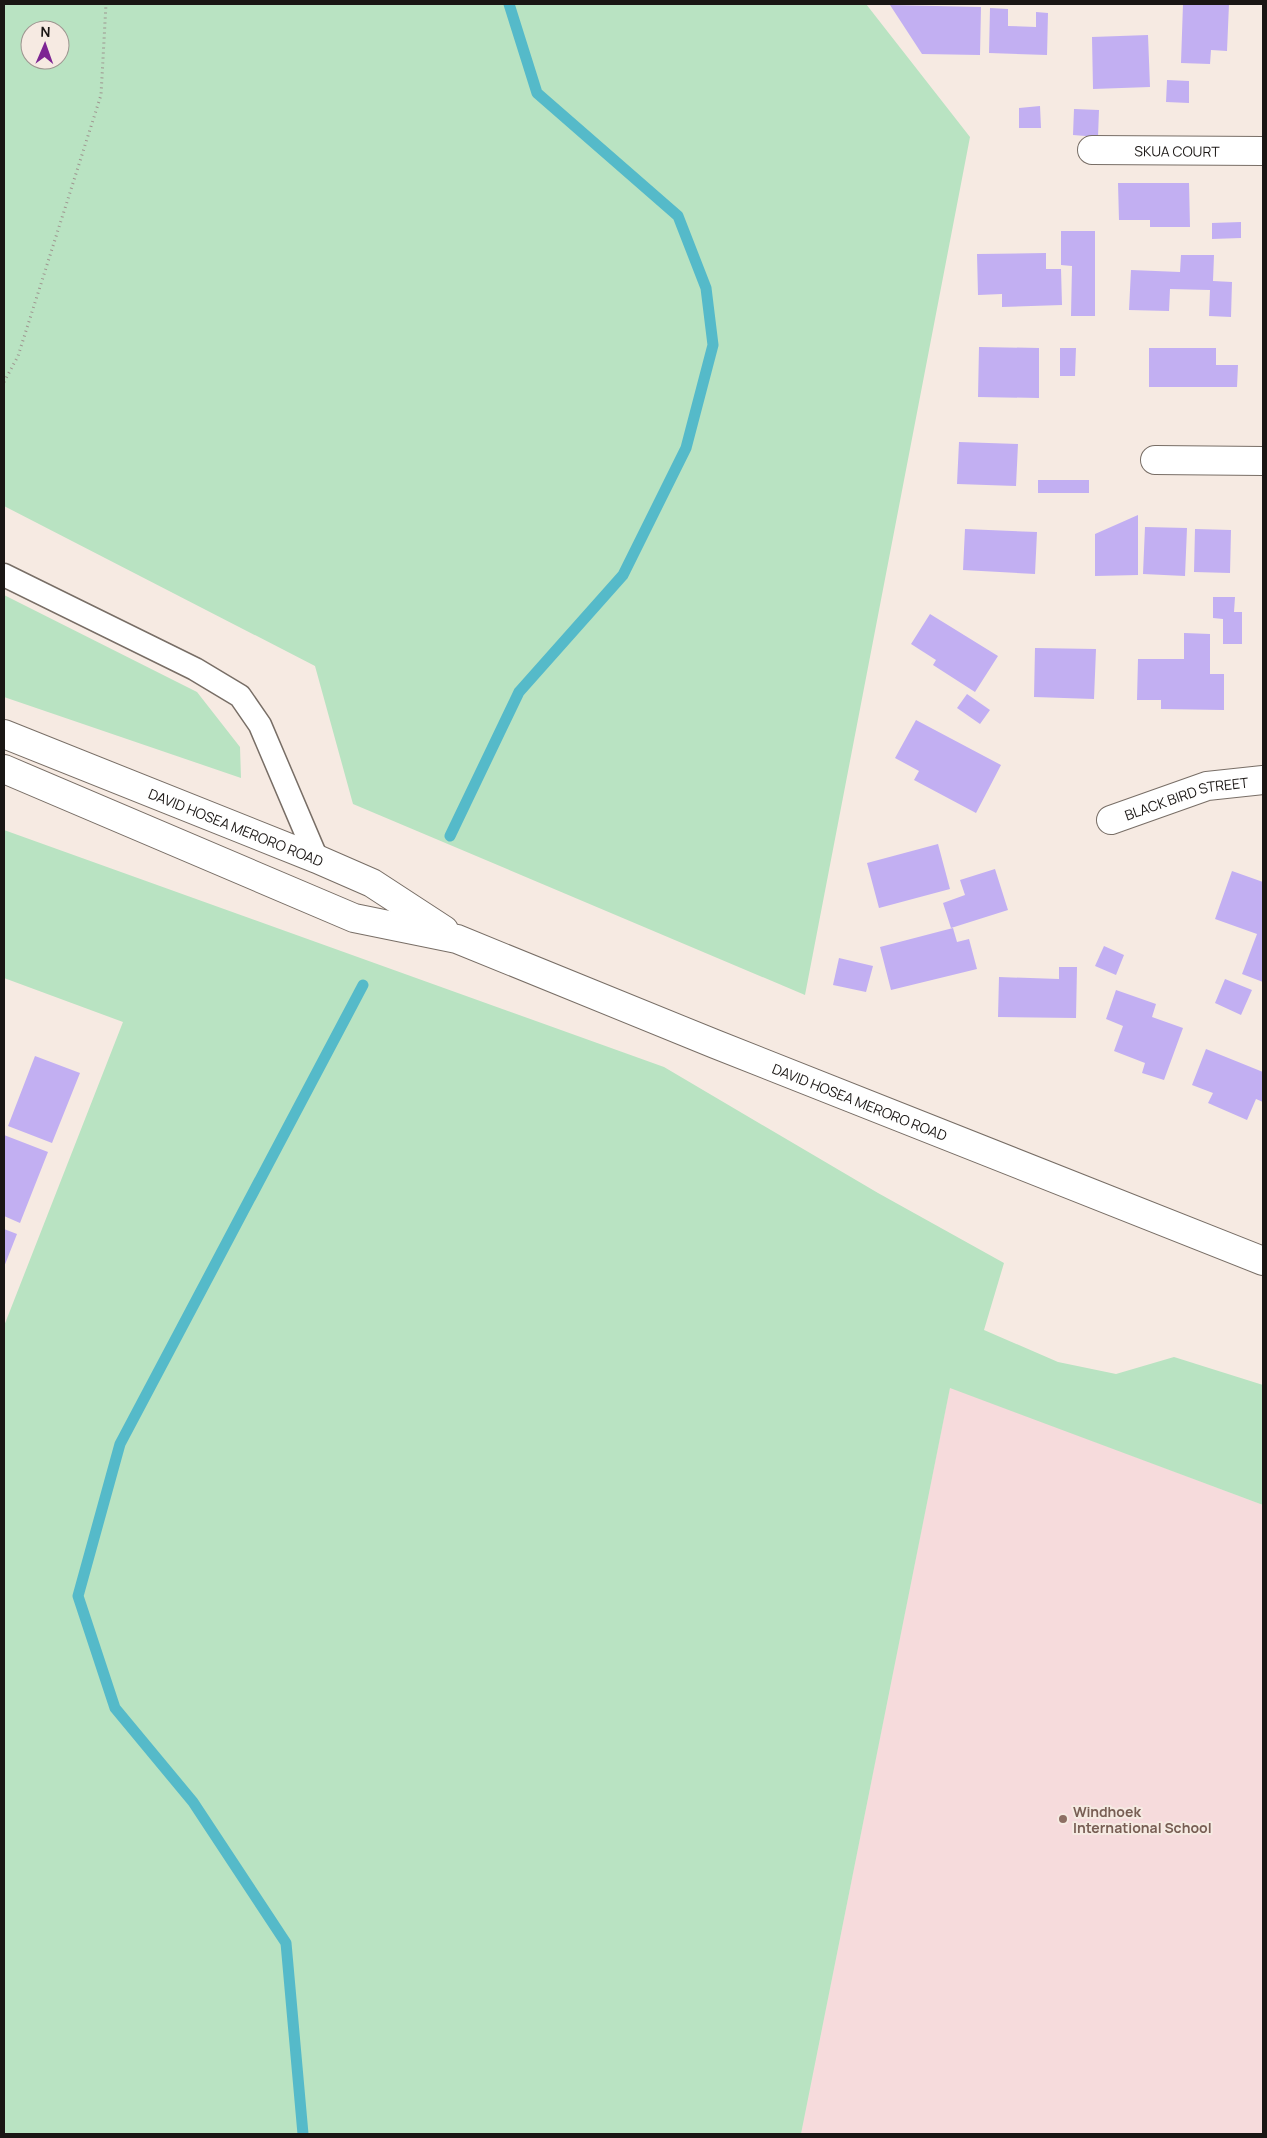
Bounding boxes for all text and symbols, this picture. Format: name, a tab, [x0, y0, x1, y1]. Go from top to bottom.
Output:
north arrow	[20, 20, 70, 70]
text: N	[40, 22, 51, 41]
street label: SKUA COURT	[1134, 141, 1220, 160]
street label: BLACK BIRD STREET	[1122, 772, 1250, 824]
street label: DAVID HOSEA MERORO ROAD	[146, 783, 326, 870]
street label: DAVID HOSEA MERORO ROAD	[770, 1058, 950, 1145]
place label: Windhoek International School	[1073, 1802, 1212, 1837]
marker: Windhoek International School	[1057, 1813, 1069, 1825]

